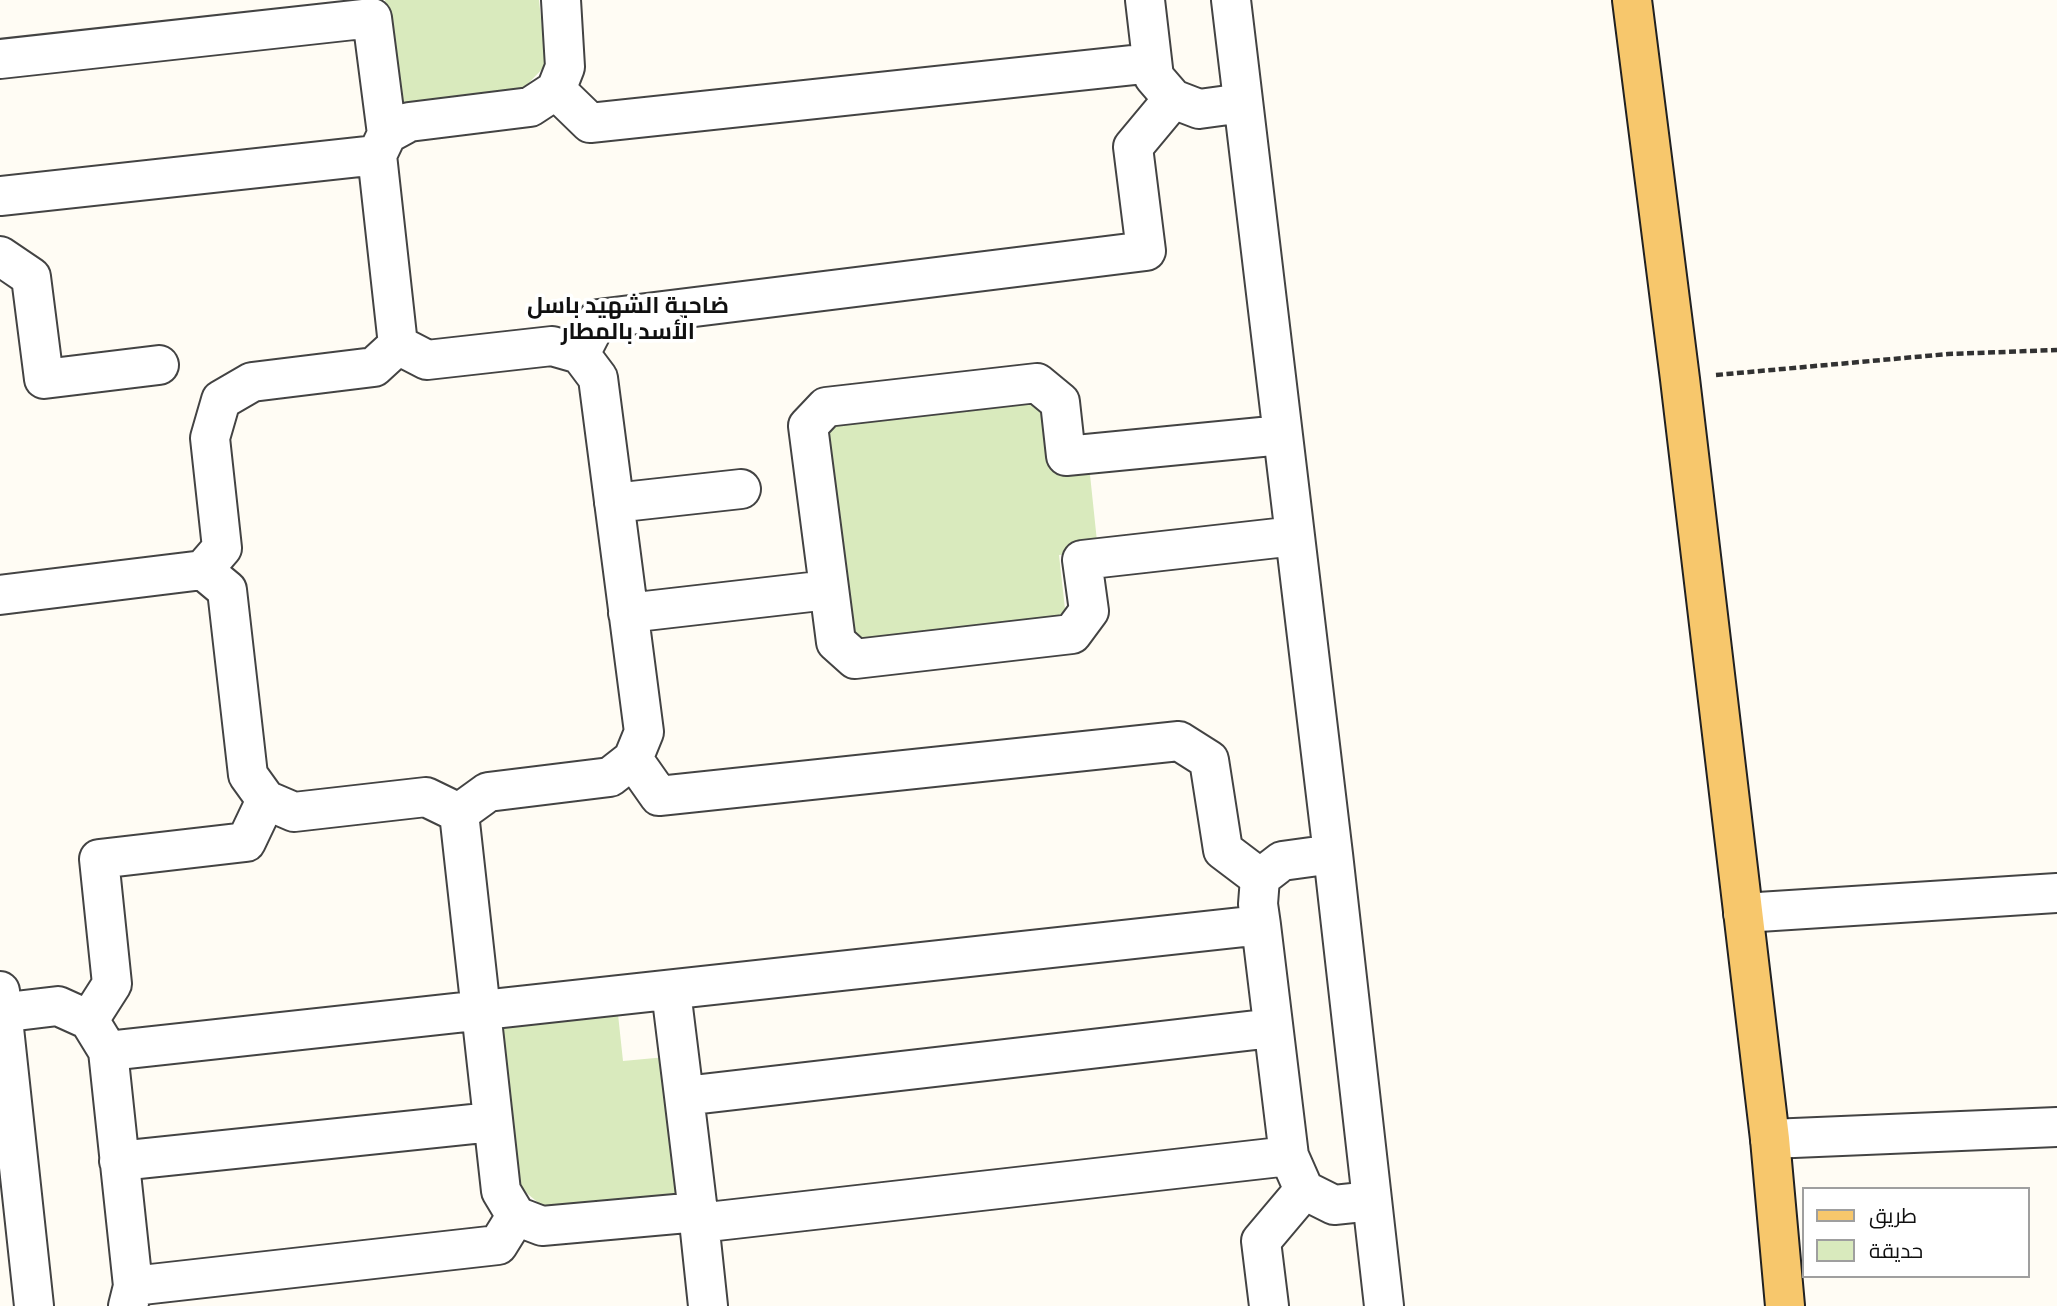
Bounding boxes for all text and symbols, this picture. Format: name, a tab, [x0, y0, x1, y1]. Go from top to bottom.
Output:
district label: ضاحية الشهيد باسل الأسد بالمطار	[527, 292, 729, 346]
legend	[1801, 1187, 2029, 1278]
text: طريق	[1869, 1201, 1917, 1229]
text: حديقة	[1869, 1236, 1923, 1264]

